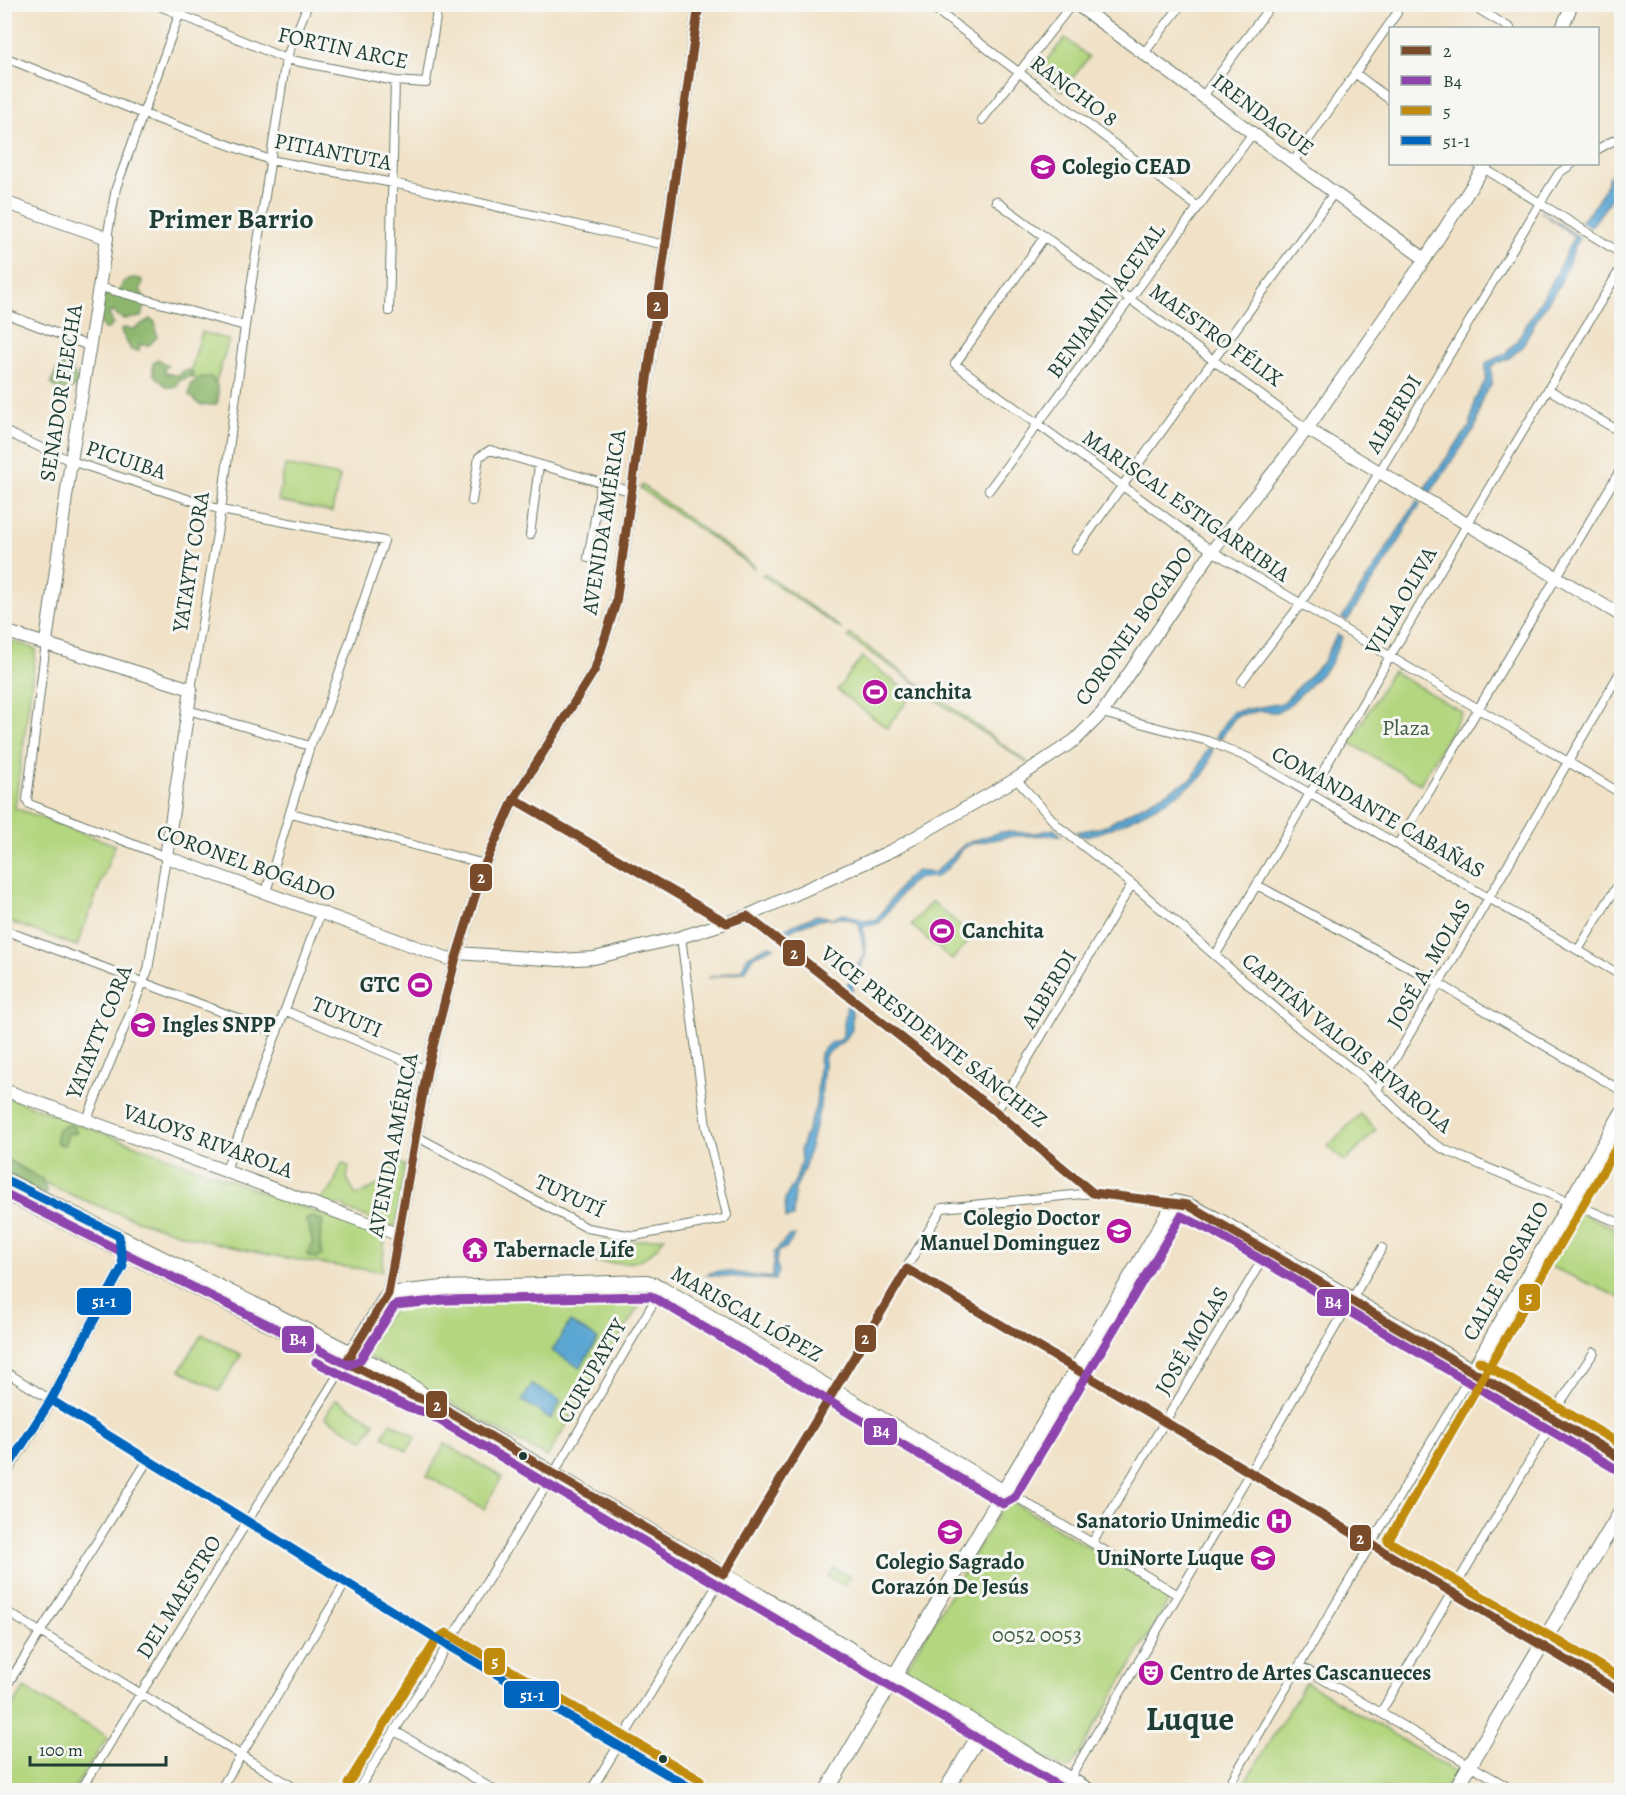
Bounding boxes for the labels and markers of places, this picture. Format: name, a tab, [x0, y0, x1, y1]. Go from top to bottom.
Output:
school or university icon: Colegio CEAD	[1028, 152, 1058, 182]
place label: Colegio CEAD	[1062, 152, 1191, 182]
sports icon: canchita	[860, 677, 890, 707]
place label: canchita	[894, 677, 972, 707]
sports icon: Canchita	[927, 916, 957, 946]
place label: Canchita	[962, 916, 1045, 946]
place label: GTC	[360, 970, 400, 1000]
sports icon: GTC	[405, 970, 435, 1000]
school or university icon: Ingles SNPP	[128, 1010, 158, 1040]
place label: Ingles SNPP	[162, 1010, 276, 1040]
place label: Colegio Doctor Manuel Dominguez	[920, 1203, 1100, 1258]
school or university icon: Colegio Doctor Manuel Dominguez	[1104, 1216, 1134, 1246]
temple icon: Tabernacle Life	[460, 1235, 490, 1265]
place label: Tabernacle Life	[494, 1235, 634, 1265]
unlabelled marker	[517, 1450, 529, 1462]
place label: Sanatorio Unimedic	[1076, 1506, 1260, 1536]
hospital icon: Sanatorio Unimedic	[1264, 1506, 1294, 1536]
school or university icon: Colegio Sagrado Corazón De Jesús	[935, 1517, 965, 1547]
place label: UniNorte Luque	[1097, 1543, 1244, 1573]
school or university icon: UniNorte Luque	[1248, 1543, 1278, 1573]
place label: Colegio Sagrado Corazón De Jesús	[871, 1547, 1029, 1602]
theatre icon: Centro de Artes Cascanueces	[1136, 1658, 1166, 1688]
place label: Centro de Artes Cascanueces	[1170, 1658, 1431, 1688]
unlabelled marker	[657, 1753, 669, 1765]

